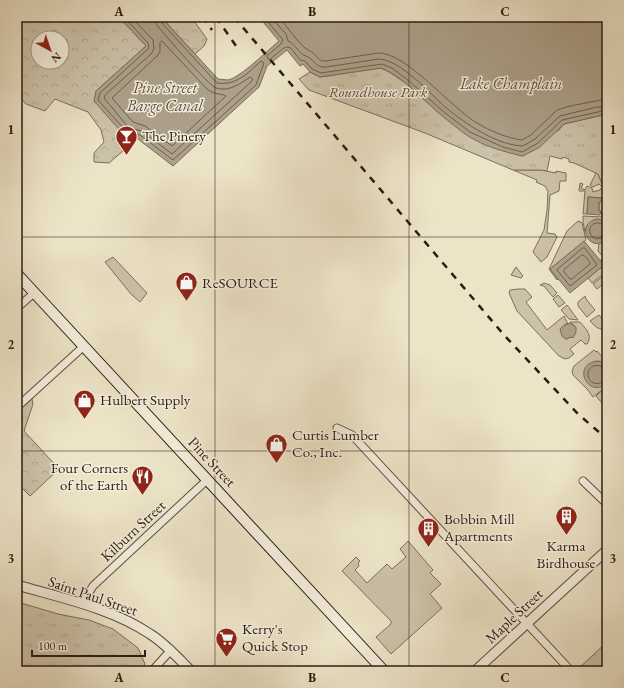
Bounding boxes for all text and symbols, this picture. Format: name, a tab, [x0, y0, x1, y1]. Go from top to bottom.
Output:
text: A	[113, 3, 124, 20]
text: B	[308, 3, 316, 20]
text: C	[500, 3, 510, 20]
north arrow	[30, 30, 70, 70]
text: N	[48, 49, 64, 66]
water label: Lake Champlain	[459, 73, 562, 94]
water label: Pine Street Barge Canal	[126, 77, 204, 116]
park label: Roundhouse Park	[328, 82, 428, 101]
text: 1	[8, 121, 15, 138]
text: 1	[610, 121, 617, 138]
bar icon: The Pinery	[113, 123, 139, 156]
place label: The Pinery	[142, 126, 206, 145]
shop icon: ReSOURCE	[174, 270, 200, 303]
place label: ReSOURCE	[202, 273, 278, 292]
text: 2	[8, 336, 15, 353]
text: 2	[610, 336, 617, 353]
shop icon: Hulbert Supply	[71, 387, 97, 420]
place label: Hulbert Supply	[100, 390, 191, 409]
place label: Curtis Lumber Co., Inc.	[292, 425, 379, 461]
shop icon: Curtis Lumber Co., Inc.	[263, 431, 289, 464]
street label: Pine Street	[184, 433, 241, 491]
place label: Four Corners of the Earth	[51, 458, 128, 494]
restaurant icon: Four Corners of the Earth	[130, 464, 156, 497]
street label: Kilburn Street	[96, 496, 169, 566]
building icon: Karma Birdhouse	[553, 504, 579, 537]
place label: Bobbin Mill Apartments	[443, 509, 515, 545]
building icon: Bobbin Mill Apartments	[415, 515, 441, 548]
place label: Karma Birdhouse	[537, 536, 596, 572]
text: 3	[8, 550, 15, 567]
text: 3	[610, 550, 617, 567]
street label: Saint Paul Street	[46, 571, 141, 620]
street label: Maple Street	[481, 584, 547, 647]
place label: Kerry's Quick Stop	[242, 619, 308, 655]
supermarket icon: Kerry's Quick Stop	[214, 625, 240, 658]
scale bar	[32, 632, 145, 658]
text: 100 m	[38, 638, 68, 654]
text: A	[113, 669, 124, 686]
text: B	[308, 669, 316, 686]
text: C	[500, 669, 510, 686]

